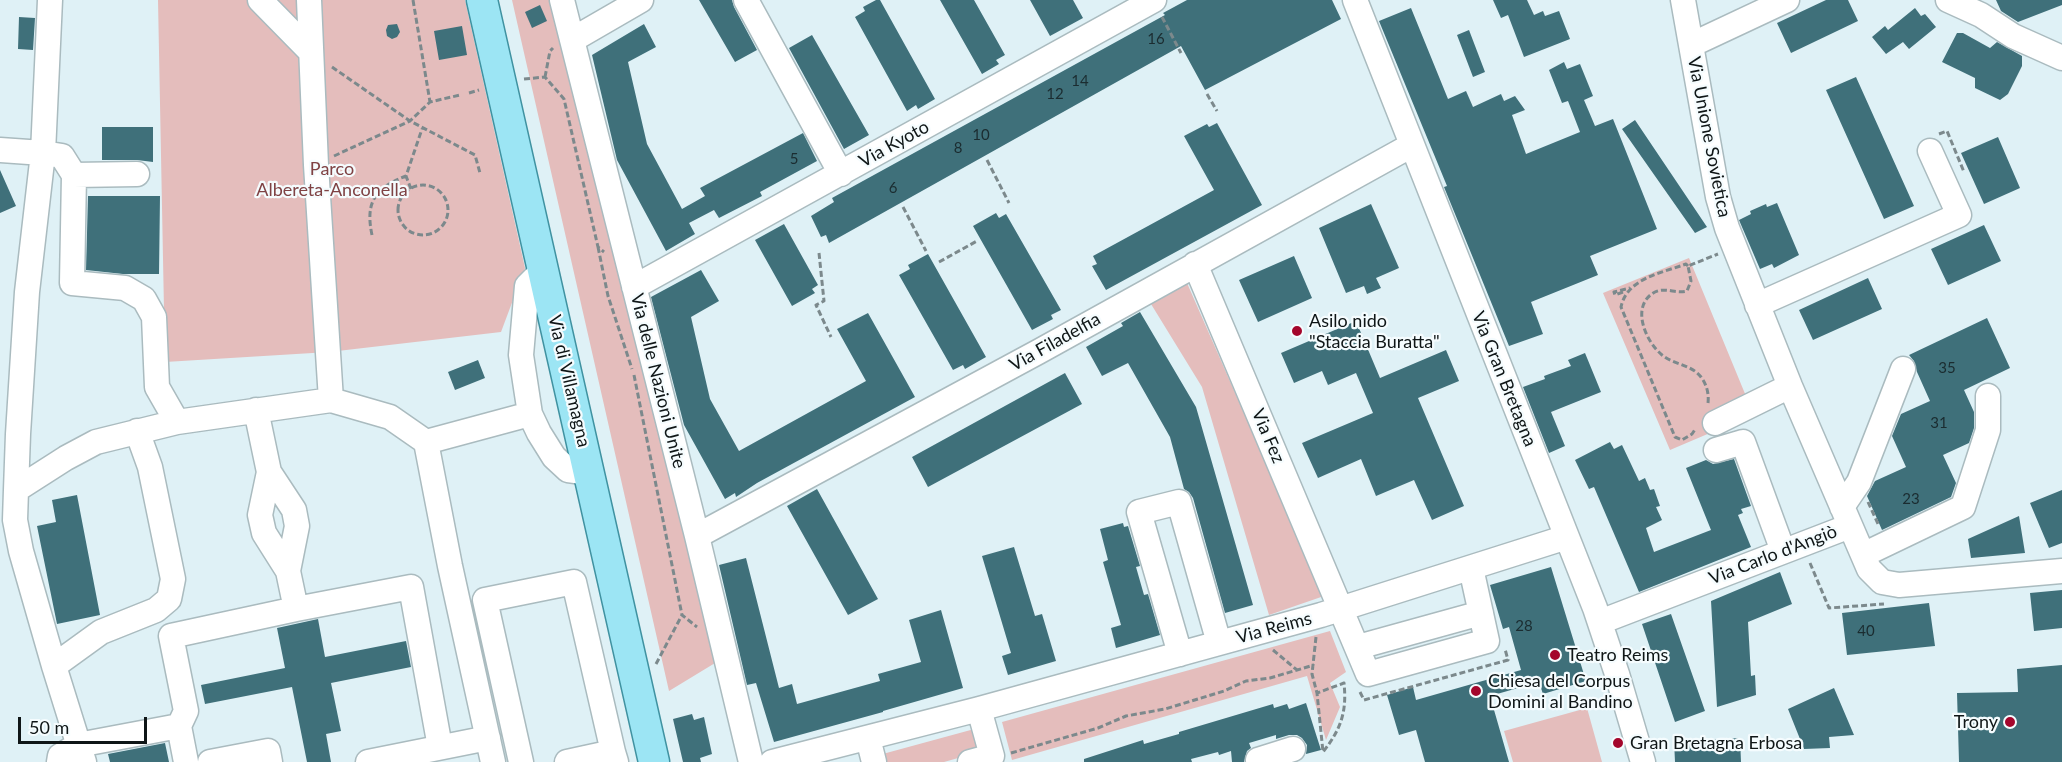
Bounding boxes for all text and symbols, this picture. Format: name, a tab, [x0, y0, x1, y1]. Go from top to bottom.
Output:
house number: 16	[1147, 30, 1165, 48]
street label: Via Unione Sovietica	[1683, 55, 1735, 219]
house number: 14	[1071, 72, 1089, 90]
house number: 12	[1046, 85, 1064, 103]
street label: Via Kyoto	[855, 116, 933, 172]
house number: 10	[972, 126, 990, 144]
house number: 8	[954, 139, 962, 157]
house number: 5	[790, 150, 798, 168]
park label: Parco Albereta-Anconella	[256, 158, 408, 201]
house number: 6	[889, 179, 897, 197]
street label: Via delle Nazioni Unite	[626, 291, 690, 471]
street label: Via Filadelfia	[1006, 308, 1104, 376]
street label: Via Gran Bretagna	[1467, 308, 1541, 450]
place label: Asilo nido "Staccia Buratta"	[1309, 310, 1440, 352]
street label: Via di Villamagna	[543, 313, 595, 449]
marker: Asilo nido "Staccia Buratta"	[1290, 324, 1304, 338]
house number: 35	[1938, 359, 1956, 377]
street label: Via Fez	[1247, 406, 1289, 466]
house number: 31	[1930, 414, 1948, 432]
house number: 23	[1902, 490, 1920, 508]
street label: Via Carlo d'Angiò	[1706, 521, 1840, 589]
street label: Via Reims	[1234, 608, 1314, 648]
house number: 28	[1515, 617, 1533, 635]
house number: 40	[1857, 622, 1875, 640]
place label: Teatro Reims	[1567, 644, 1668, 666]
marker: Teatro Reims	[1548, 648, 1562, 662]
place label: Chiesa del Corpus Domini al Bandino	[1488, 670, 1633, 712]
marker: Chiesa del Corpus Domini al Bandino	[1469, 684, 1483, 698]
scale bar	[21, 705, 150, 743]
place label: Trony	[1954, 711, 1998, 733]
marker: Trony	[2003, 715, 2017, 729]
text: 50 m	[29, 716, 69, 738]
place label: Gran Bretagna Erbosa	[1630, 732, 1802, 754]
marker: Gran Bretagna Erbosa	[1611, 736, 1625, 750]

